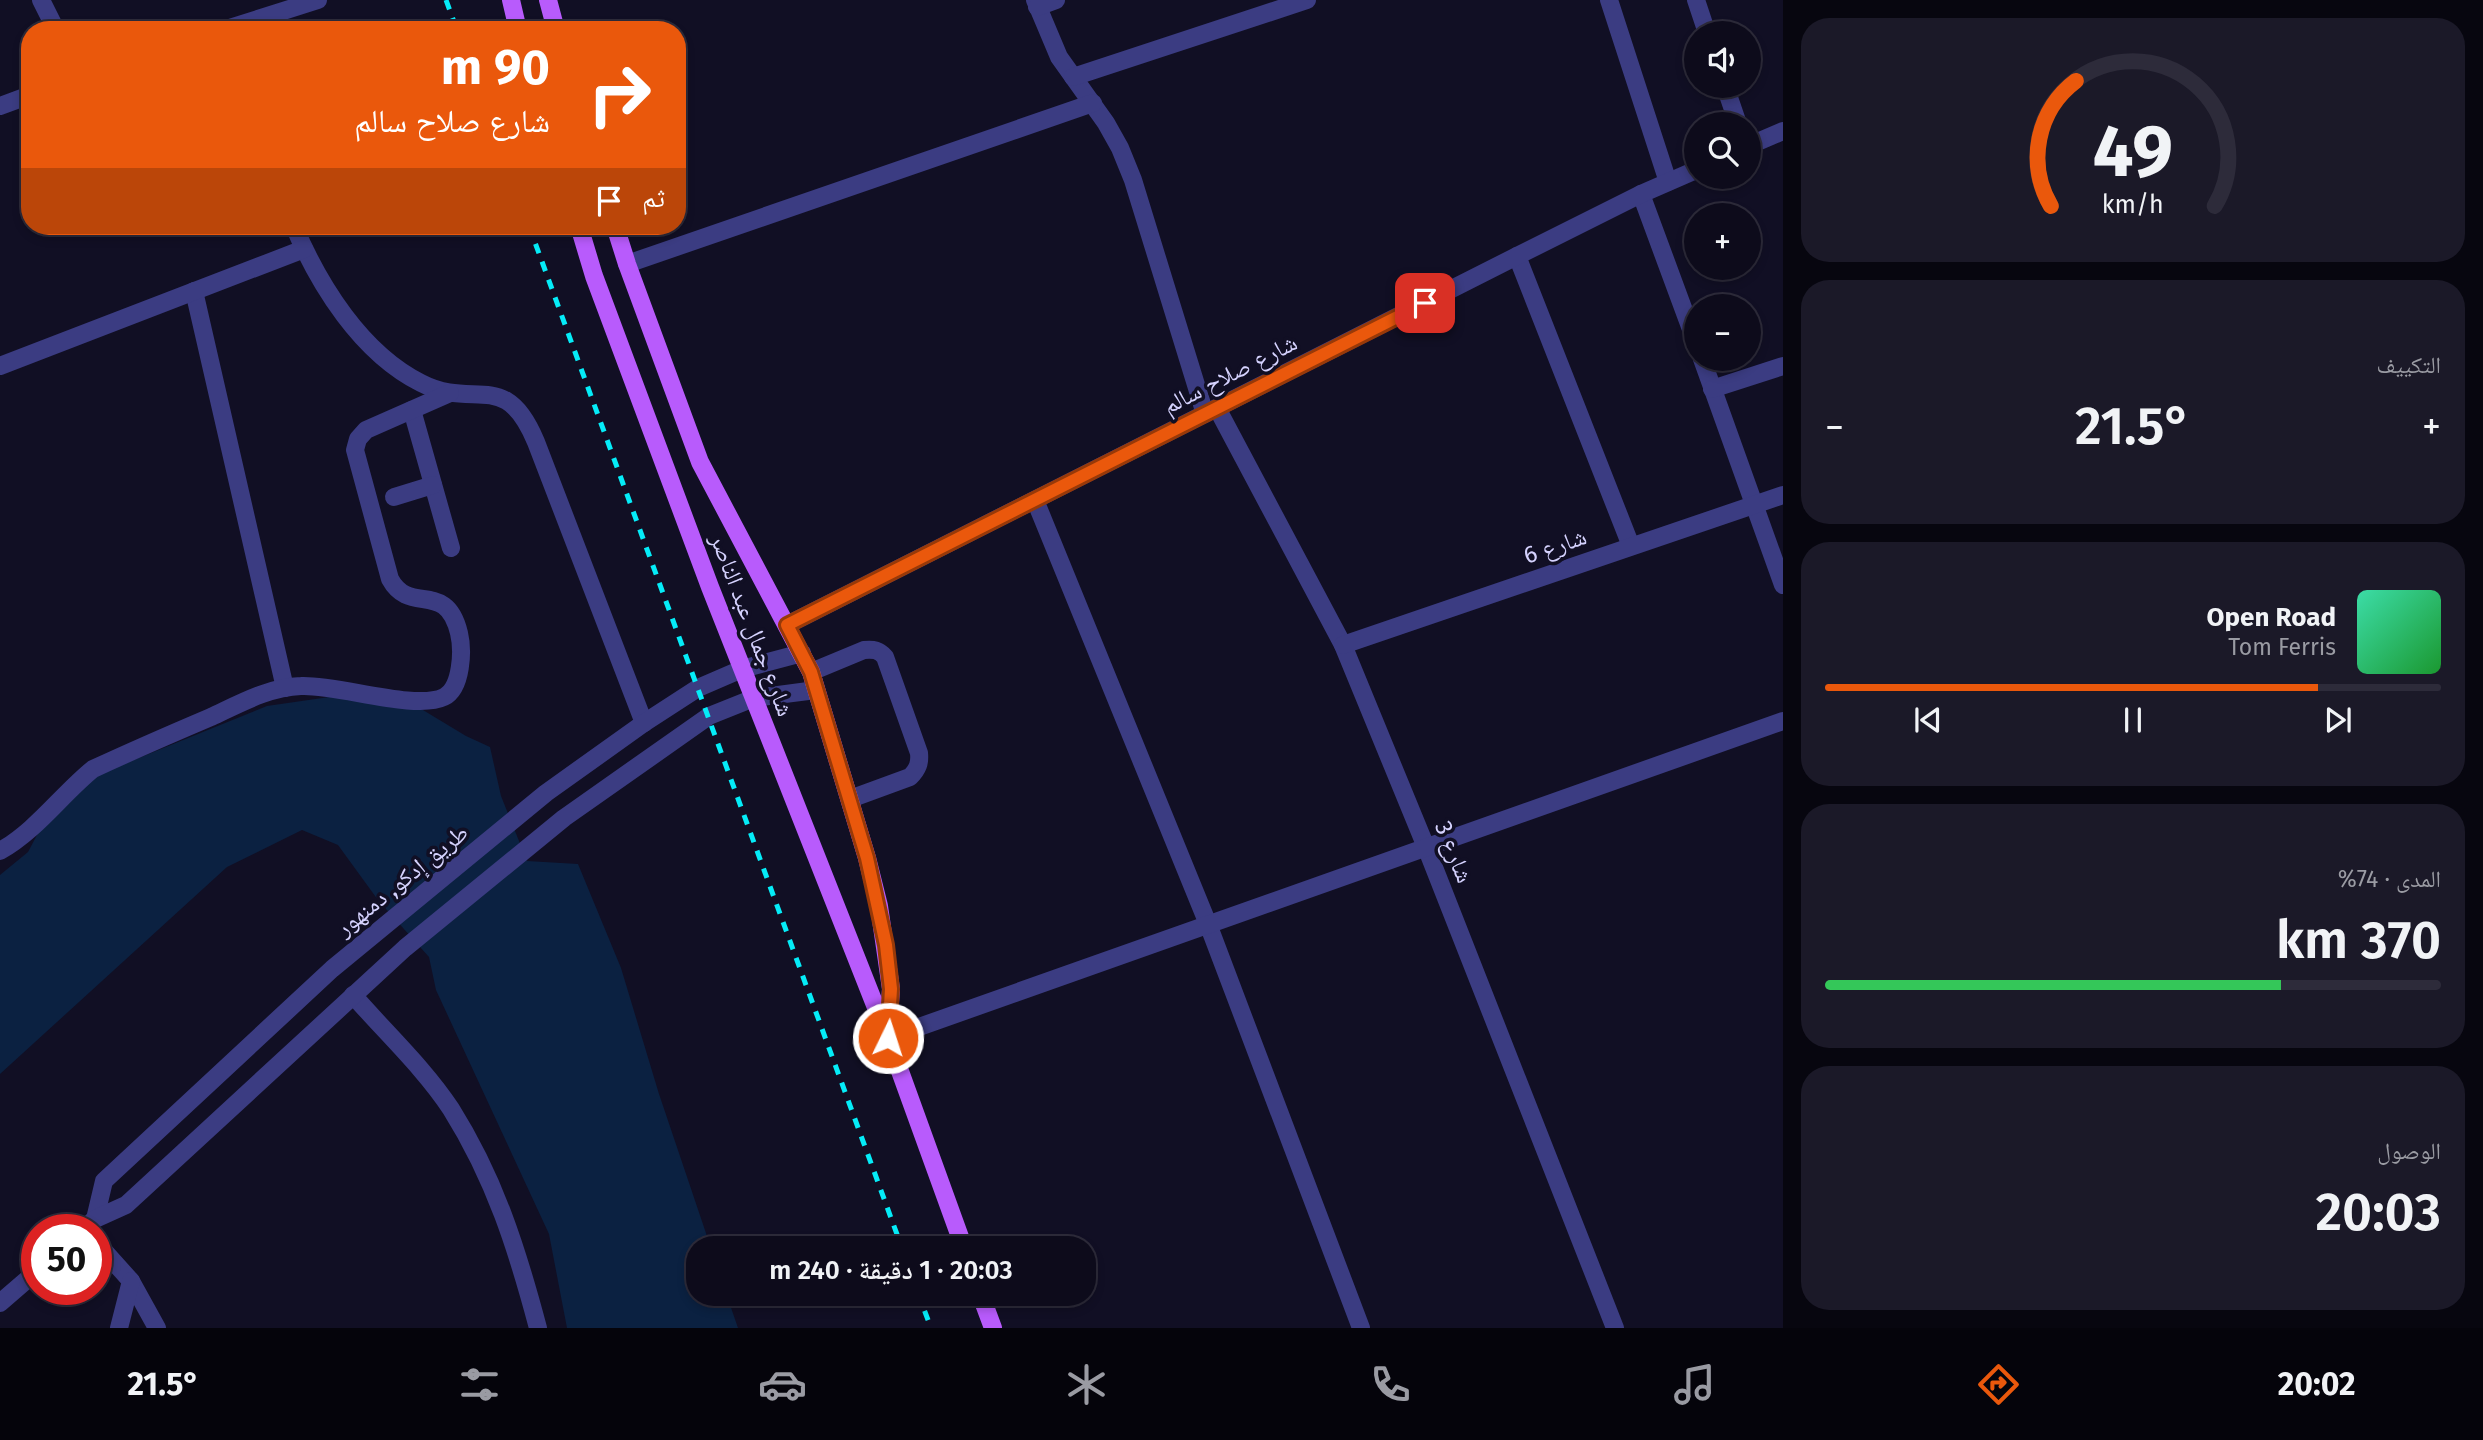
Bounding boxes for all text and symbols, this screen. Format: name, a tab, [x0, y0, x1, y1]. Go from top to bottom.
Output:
map controls	[1684, 21, 1761, 371]
button: sound	[1684, 21, 1761, 98]
text: 90 m	[441, 38, 550, 97]
icon: right	[574, 49, 665, 140]
text: شارع صلاح سالم	[354, 102, 550, 140]
text: 49	[2093, 108, 2173, 195]
button: search	[1684, 112, 1761, 189]
icon: arrive	[590, 182, 628, 220]
text: ثم	[642, 183, 665, 214]
text: km/h	[2102, 190, 2164, 220]
button: +	[1684, 203, 1761, 280]
pin	[1395, 273, 1455, 333]
icon: arrive	[1406, 284, 1444, 322]
button: −	[1684, 294, 1761, 371]
street label: شارع صلاح سالم	[1158, 328, 1303, 422]
text: التكييف	[2376, 351, 2441, 379]
text: 21.5°	[2075, 395, 2191, 458]
text: −	[1825, 404, 1844, 450]
text: +	[2422, 404, 2441, 450]
street label: شارع 6	[1520, 522, 1591, 571]
street label: شارع جمال عبد الناصر	[703, 529, 800, 721]
text: Open Road	[2207, 602, 2336, 633]
text: Tom Ferris	[2228, 633, 2336, 661]
icon: previous	[1909, 701, 1947, 739]
icon: pause	[2114, 701, 2152, 739]
icon: next	[2319, 701, 2357, 739]
street label: شارع 3	[1428, 817, 1479, 887]
street label: طريق إدكو, دمنهور	[329, 818, 474, 943]
text: المدى · 74%	[2338, 865, 2441, 893]
text: 370 km	[2276, 909, 2441, 972]
position arrow	[851, 1001, 925, 1075]
text: الوصول	[2377, 1137, 2441, 1165]
text: 20:03	[2315, 1181, 2441, 1244]
speed limit sign: 50	[21, 1214, 112, 1305]
text: 20:03 · 1 دقيقة · 240 m	[769, 1255, 1013, 1286]
icon: filters	[455, 1360, 504, 1409]
icon: car	[758, 1360, 807, 1409]
icon: climate	[1062, 1360, 1111, 1409]
icon: phone	[1366, 1360, 1415, 1409]
icon: music	[1670, 1360, 1719, 1409]
icon: directions	[1974, 1360, 2023, 1409]
text: 21.5°	[128, 1365, 200, 1403]
text: 20:02	[2278, 1365, 2356, 1403]

